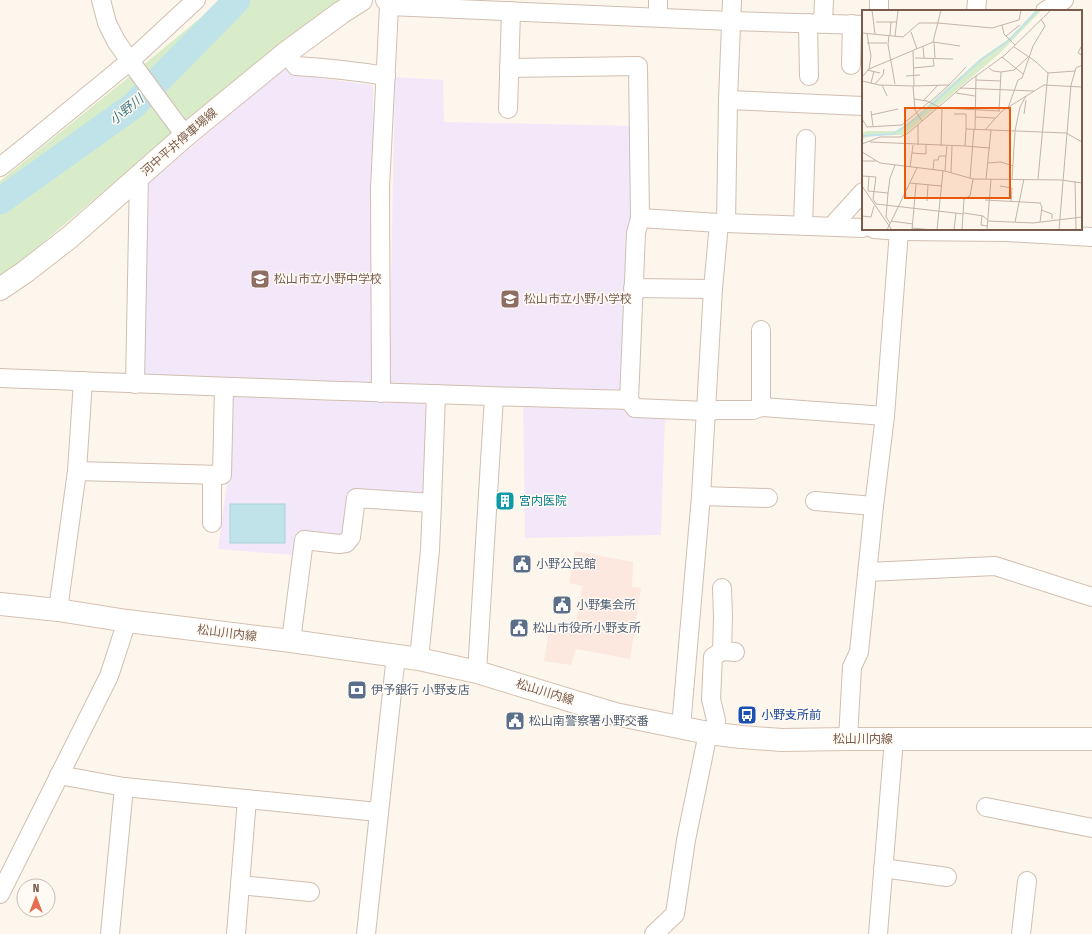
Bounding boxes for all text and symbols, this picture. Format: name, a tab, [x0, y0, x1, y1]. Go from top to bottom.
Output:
inset map	[862, 10, 1082, 230]
water label: 小野川	[106, 90, 148, 127]
street label: 河中平井停車場線	[138, 105, 220, 179]
school or university icon: 松山市立小野中学校	[249, 268, 271, 290]
place label: 松山市立小野中学校	[274, 272, 382, 286]
school or university icon: 松山市立小野小学校	[499, 288, 521, 310]
place label: 松山市立小野小学校	[524, 292, 632, 306]
building icon: 宮内医院	[494, 490, 516, 512]
place label: 宮内医院	[519, 494, 567, 508]
public building icon: 小野公民館	[511, 553, 533, 575]
place label: 小野公民館	[536, 557, 596, 571]
public building icon: 小野集会所	[551, 594, 573, 616]
place label: 小野集会所	[576, 598, 636, 612]
public building icon: 松山市役所小野支所	[508, 617, 530, 639]
place label: 松山市役所小野支所	[533, 621, 641, 635]
street label: 松山川内線	[196, 622, 258, 644]
street label: 松山川内線	[514, 677, 576, 707]
bank icon: 伊予銀行 小野支店	[346, 679, 368, 701]
place label: 伊予銀行 小野支店	[371, 683, 470, 697]
bus stop icon: 小野支所前	[736, 704, 758, 726]
place label: 小野支所前	[761, 708, 821, 722]
public building icon: 松山南警察署小野交番	[504, 710, 526, 732]
place label: 松山南警察署小野交番	[529, 714, 649, 728]
street label: 松山川内線	[833, 732, 893, 746]
north arrow	[16, 878, 56, 918]
text: N	[33, 882, 39, 895]

